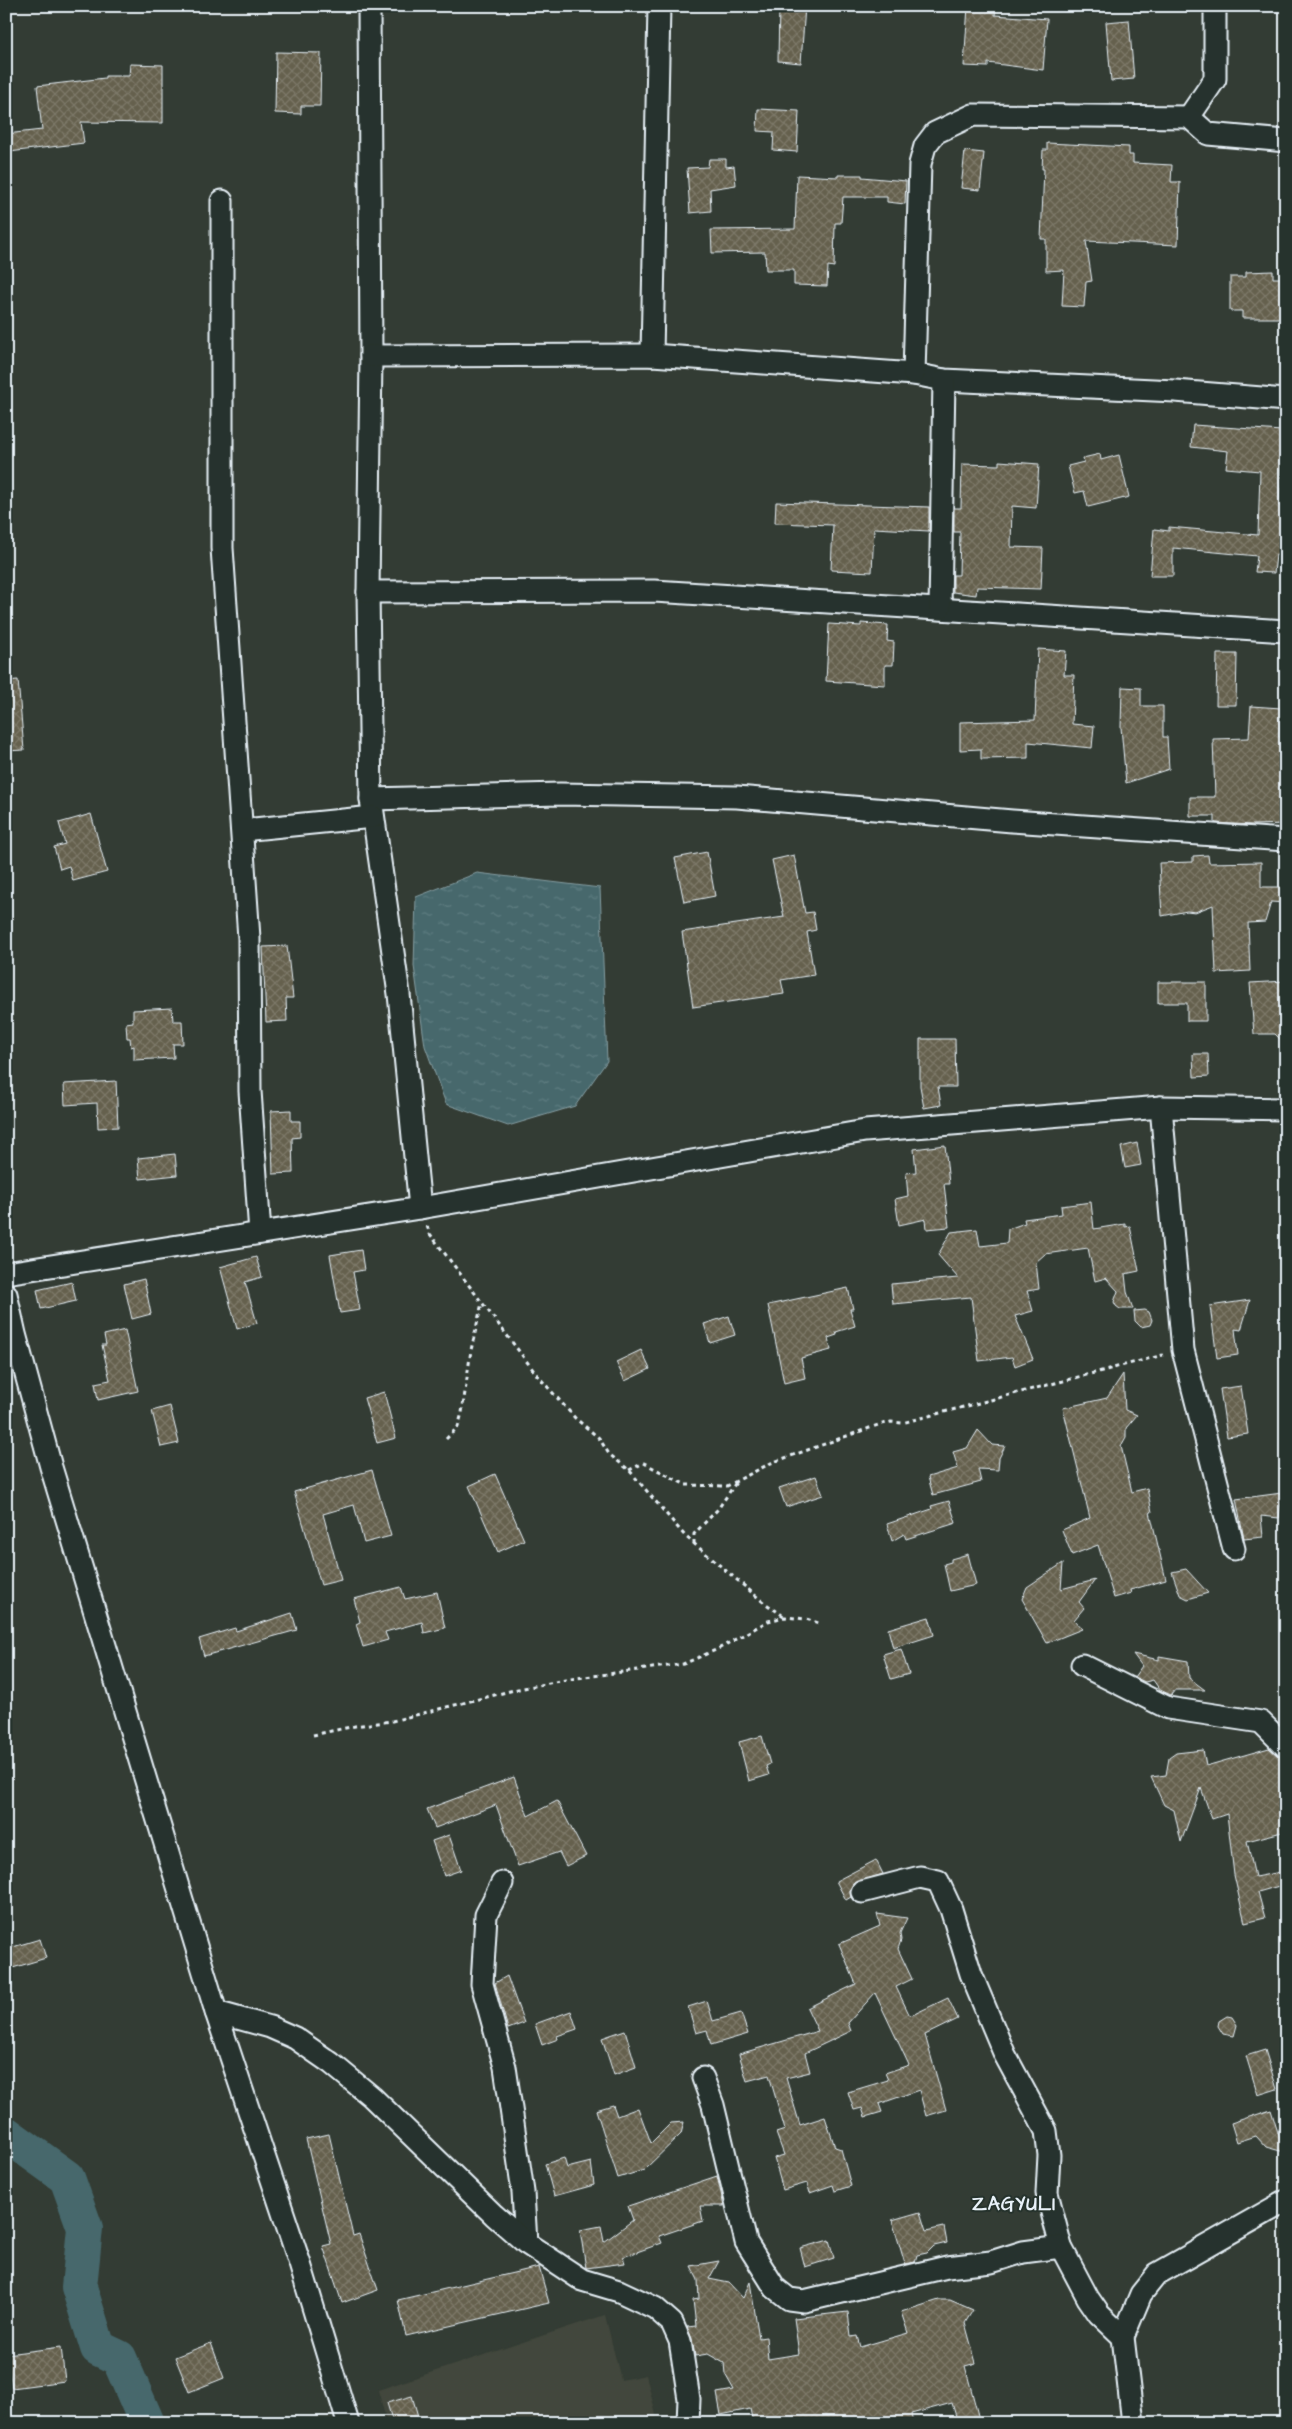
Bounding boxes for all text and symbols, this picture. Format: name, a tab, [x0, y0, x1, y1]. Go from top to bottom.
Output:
district label: ZAGYULI	[972, 2191, 1056, 2218]

